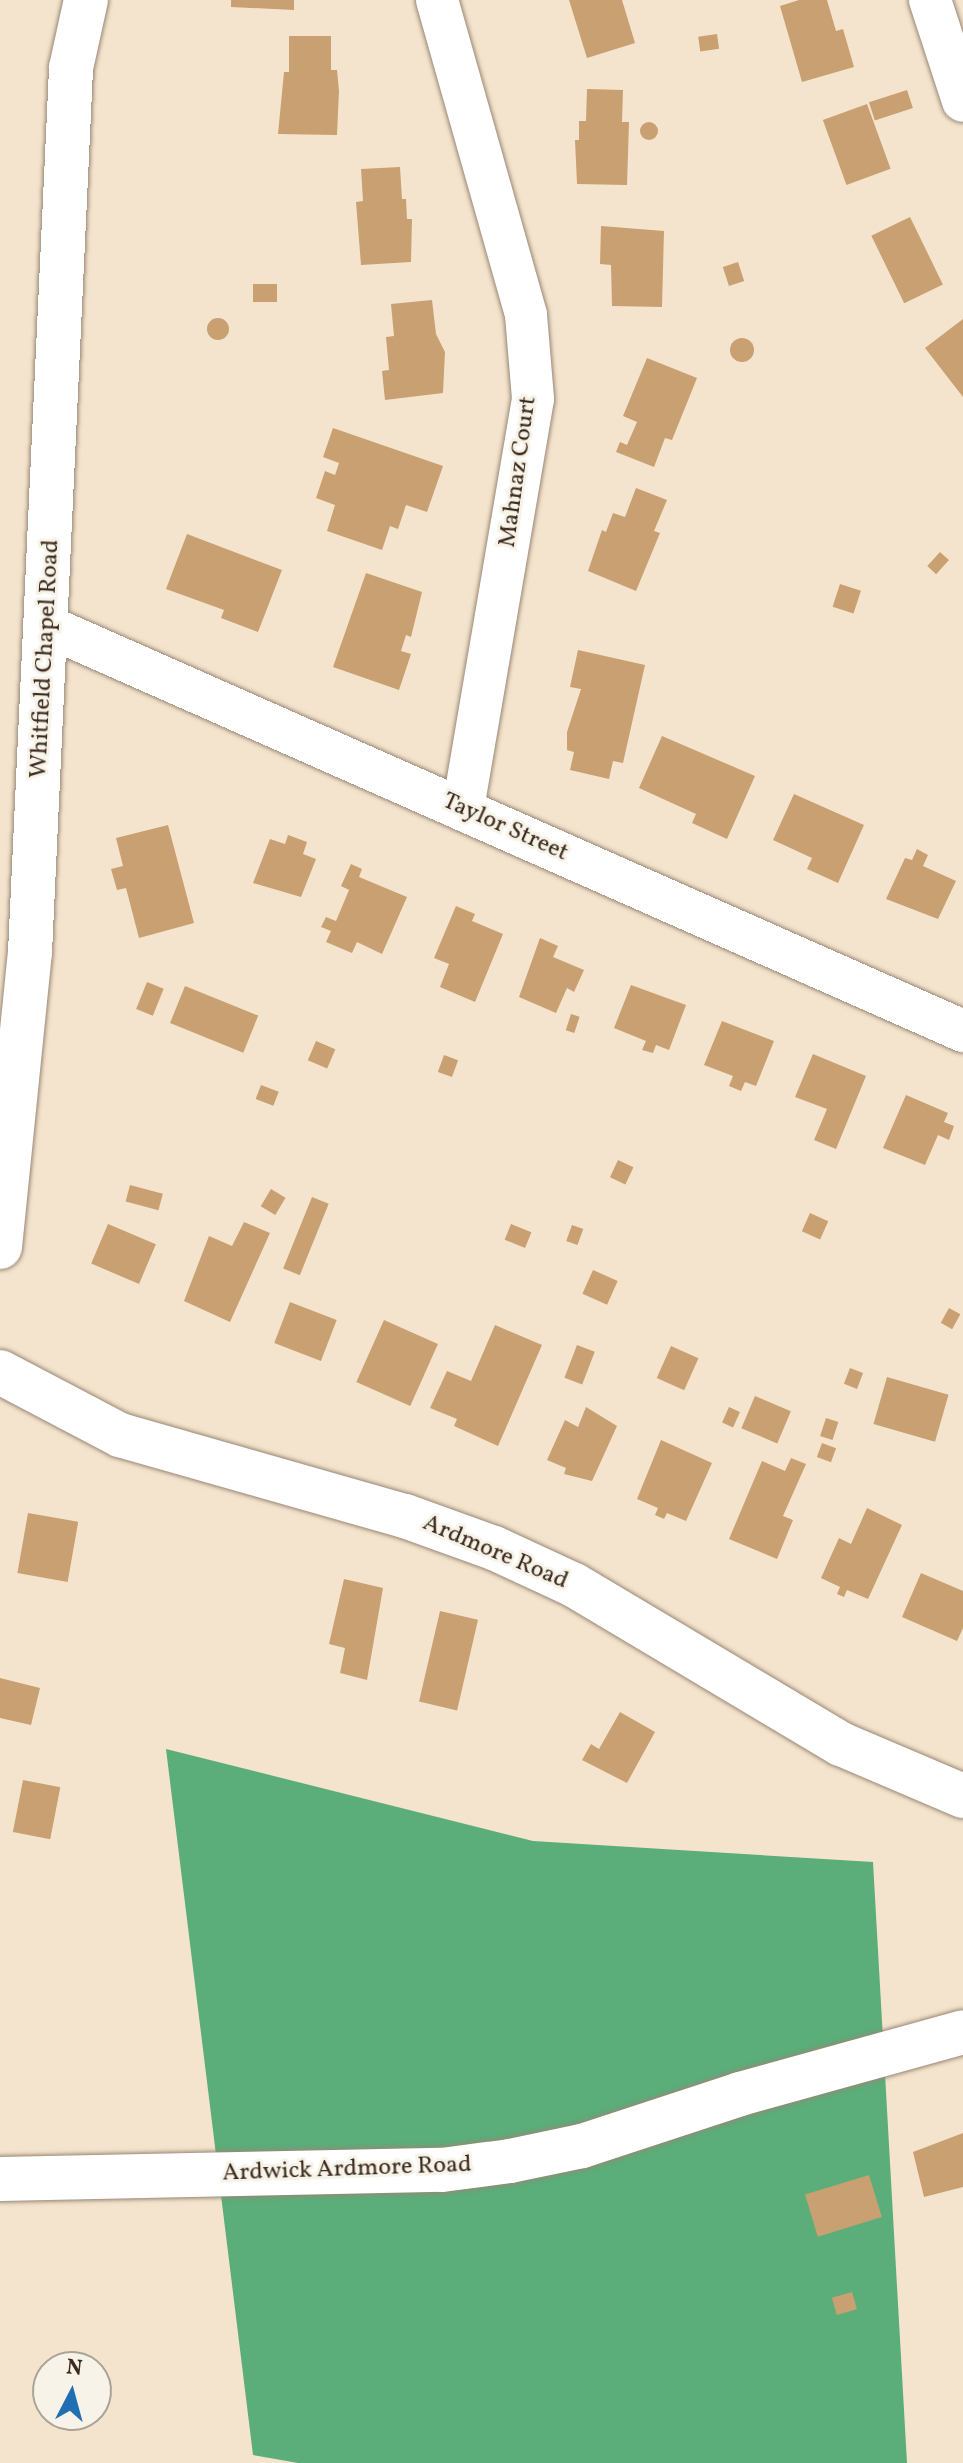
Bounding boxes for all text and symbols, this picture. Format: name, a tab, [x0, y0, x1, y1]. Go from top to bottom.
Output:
street label: Mahnaz Court	[494, 395, 544, 549]
street label: Whitfield Chapel Road	[25, 539, 67, 779]
street label: Taylor Street	[438, 787, 572, 869]
street label: Ardmore Road	[418, 1509, 572, 1597]
street label: Ardwick Ardmore Road	[222, 2151, 472, 2189]
north arrow	[32, 2351, 112, 2431]
text: N	[65, 2352, 84, 2385]

